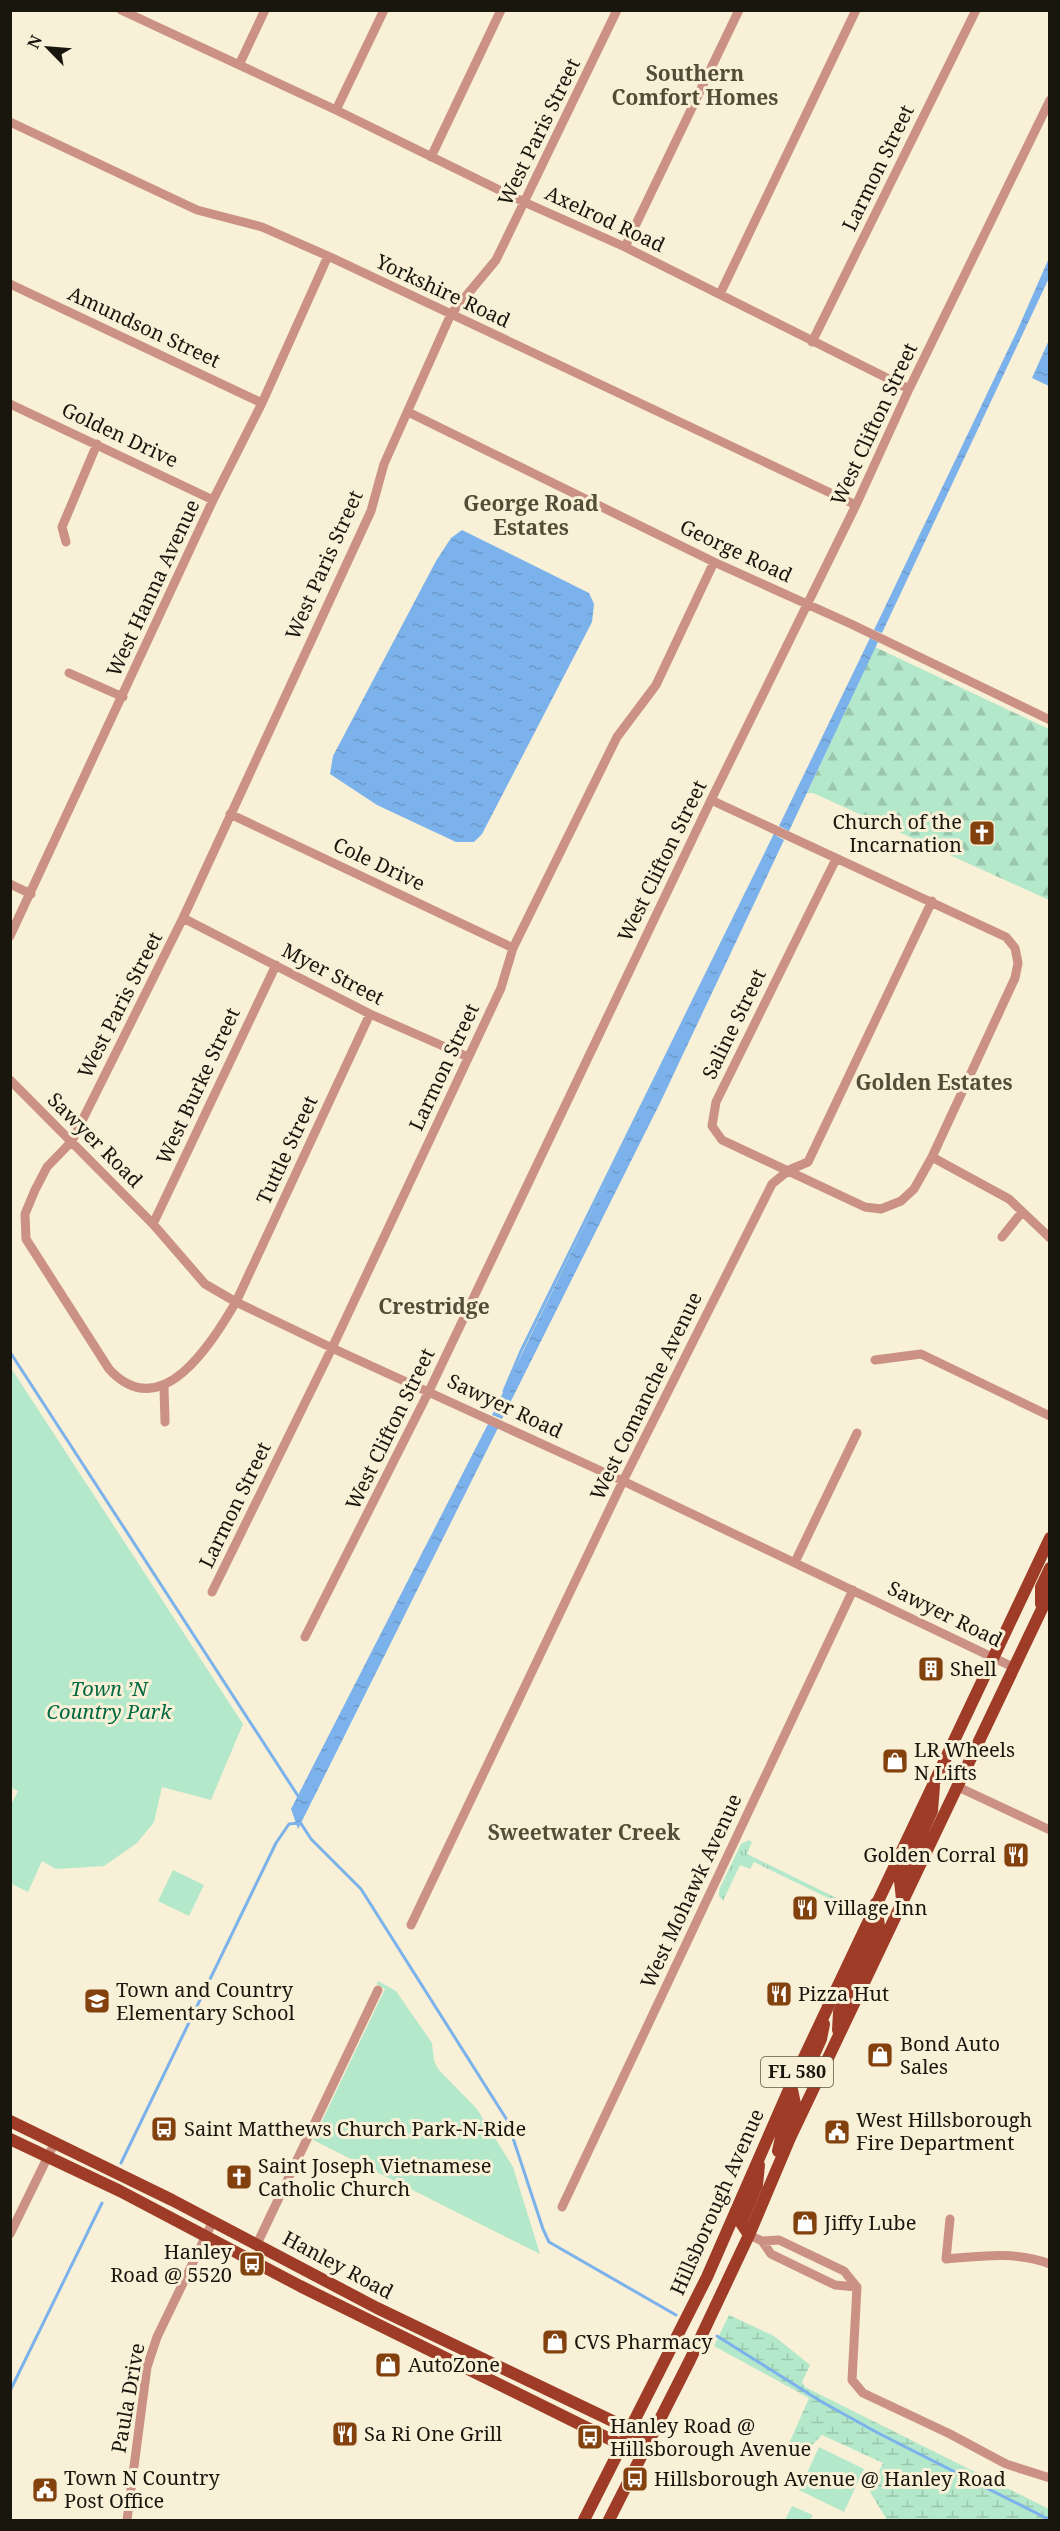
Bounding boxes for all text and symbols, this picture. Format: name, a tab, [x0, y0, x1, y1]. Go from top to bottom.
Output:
north arrow	[18, 18, 78, 78]
text: N	[22, 31, 47, 52]
street label: West Paris Street	[491, 54, 586, 210]
district label: Southern Comfort Homes	[612, 59, 778, 111]
street label: Larmon Street	[835, 100, 920, 235]
street label: Axelrod Road	[541, 179, 669, 258]
street label: Yorkshire Road	[371, 247, 515, 334]
street label: Amundson Street	[64, 279, 225, 374]
street label: West Clifton Street	[824, 338, 923, 509]
street label: Golden Drive	[58, 396, 183, 473]
street label: West Paris Street	[278, 486, 369, 644]
district label: George Road Estates	[463, 489, 599, 541]
street label: West Hanna Avenue	[100, 495, 205, 681]
street label: George Road	[676, 513, 797, 588]
street label: West Clifton Street	[611, 776, 712, 946]
place label: Church of the Incarnation	[833, 808, 962, 858]
church icon: Church of the Incarnation	[967, 818, 997, 848]
street label: Cole Drive	[329, 830, 430, 897]
street label: West Paris Street	[71, 927, 168, 1083]
street label: Myer Street	[278, 936, 389, 1011]
street label: Saline Street	[695, 964, 772, 1083]
street label: Larmon Street	[402, 999, 485, 1135]
street label: West Burke Street	[149, 1003, 246, 1168]
district label: Golden Estates	[855, 1068, 1013, 1096]
street label: Sawyer Road	[42, 1086, 149, 1193]
street label: Tuttle Street	[250, 1091, 323, 1208]
street label: West Comanche Avenue	[583, 1287, 708, 1504]
district label: Crestridge	[378, 1292, 490, 1320]
street label: West Clifton Street	[339, 1344, 440, 1514]
street label: Sawyer Road	[443, 1367, 567, 1444]
street label: Larmon Street	[192, 1437, 277, 1572]
street label: Sawyer Road	[883, 1574, 1007, 1653]
building icon: Shell	[916, 1654, 946, 1684]
place label: Shell	[950, 1655, 997, 1682]
park label: Town ’N Country Park	[46, 1675, 172, 1725]
place label: LR Wheels N Lifts	[914, 1736, 1015, 1786]
shop icon: LR Wheels N Lifts	[880, 1746, 910, 1776]
street label: West Mohawk Avenue	[634, 1789, 747, 1992]
district label: Sweetwater Creek	[488, 1818, 681, 1846]
restaurant icon: Golden Corral	[1001, 1840, 1031, 1870]
place label: Golden Corral	[863, 1841, 996, 1868]
restaurant icon: Village Inn	[790, 1893, 820, 1923]
place label: Village Inn	[824, 1894, 927, 1921]
place label: Town and Country Elementary School	[116, 1976, 295, 2026]
restaurant icon: Pizza Hut	[764, 1979, 794, 2009]
place label: Pizza Hut	[798, 1980, 889, 2007]
school or university icon: Town and Country Elementary School	[82, 1986, 112, 2016]
place label: Bond Auto Sales	[900, 2030, 1000, 2080]
shop icon: Bond Auto Sales	[865, 2040, 895, 2070]
road number: FL 580	[761, 2057, 833, 2087]
street label: Hillsborough Avenue	[663, 2104, 770, 2299]
place label: West Hillsborough Fire Department	[856, 2106, 1033, 2156]
bus stop icon: Saint Matthews Church Park-N-Ride	[149, 2114, 179, 2144]
place label: Saint Matthews Church Park-N-Ride	[184, 2115, 526, 2142]
public building icon: West Hillsborough Fire Department	[822, 2117, 852, 2147]
place label: Saint Joseph Vietnamese Catholic Church	[258, 2152, 491, 2202]
church icon: Saint Joseph Vietnamese Catholic Church	[224, 2162, 254, 2192]
shop icon: Jiffy Lube	[790, 2208, 820, 2238]
place label: Jiffy Lube	[823, 2209, 916, 2236]
street label: Hanley Road	[278, 2224, 398, 2305]
place label: Hanley Road @ 5520	[110, 2238, 233, 2288]
bus stop icon: Hanley Road @ 5520	[237, 2249, 267, 2279]
shop icon: CVS Pharmacy	[540, 2327, 570, 2357]
place label: CVS Pharmacy	[574, 2328, 713, 2355]
street label: Paula Drive	[105, 2341, 150, 2455]
shop icon: AutoZone	[373, 2350, 403, 2380]
place label: AutoZone	[408, 2351, 500, 2378]
place label: Hanley Road @ Hillsborough Avenue	[610, 2412, 811, 2462]
restaurant icon: Sa Ri One Grill	[330, 2419, 360, 2449]
place label: Sa Ri One Grill	[364, 2420, 502, 2447]
bus stop icon: Hanley Road @ Hillsborough Avenue	[575, 2422, 605, 2452]
place label: Town N Country Post Office	[64, 2464, 220, 2514]
bus stop icon: Hillsborough Avenue @ Hanley Road	[620, 2464, 650, 2494]
place label: Hillsborough Avenue @ Hanley Road	[654, 2465, 1006, 2492]
public building icon: Town N Country Post Office	[30, 2475, 60, 2505]

